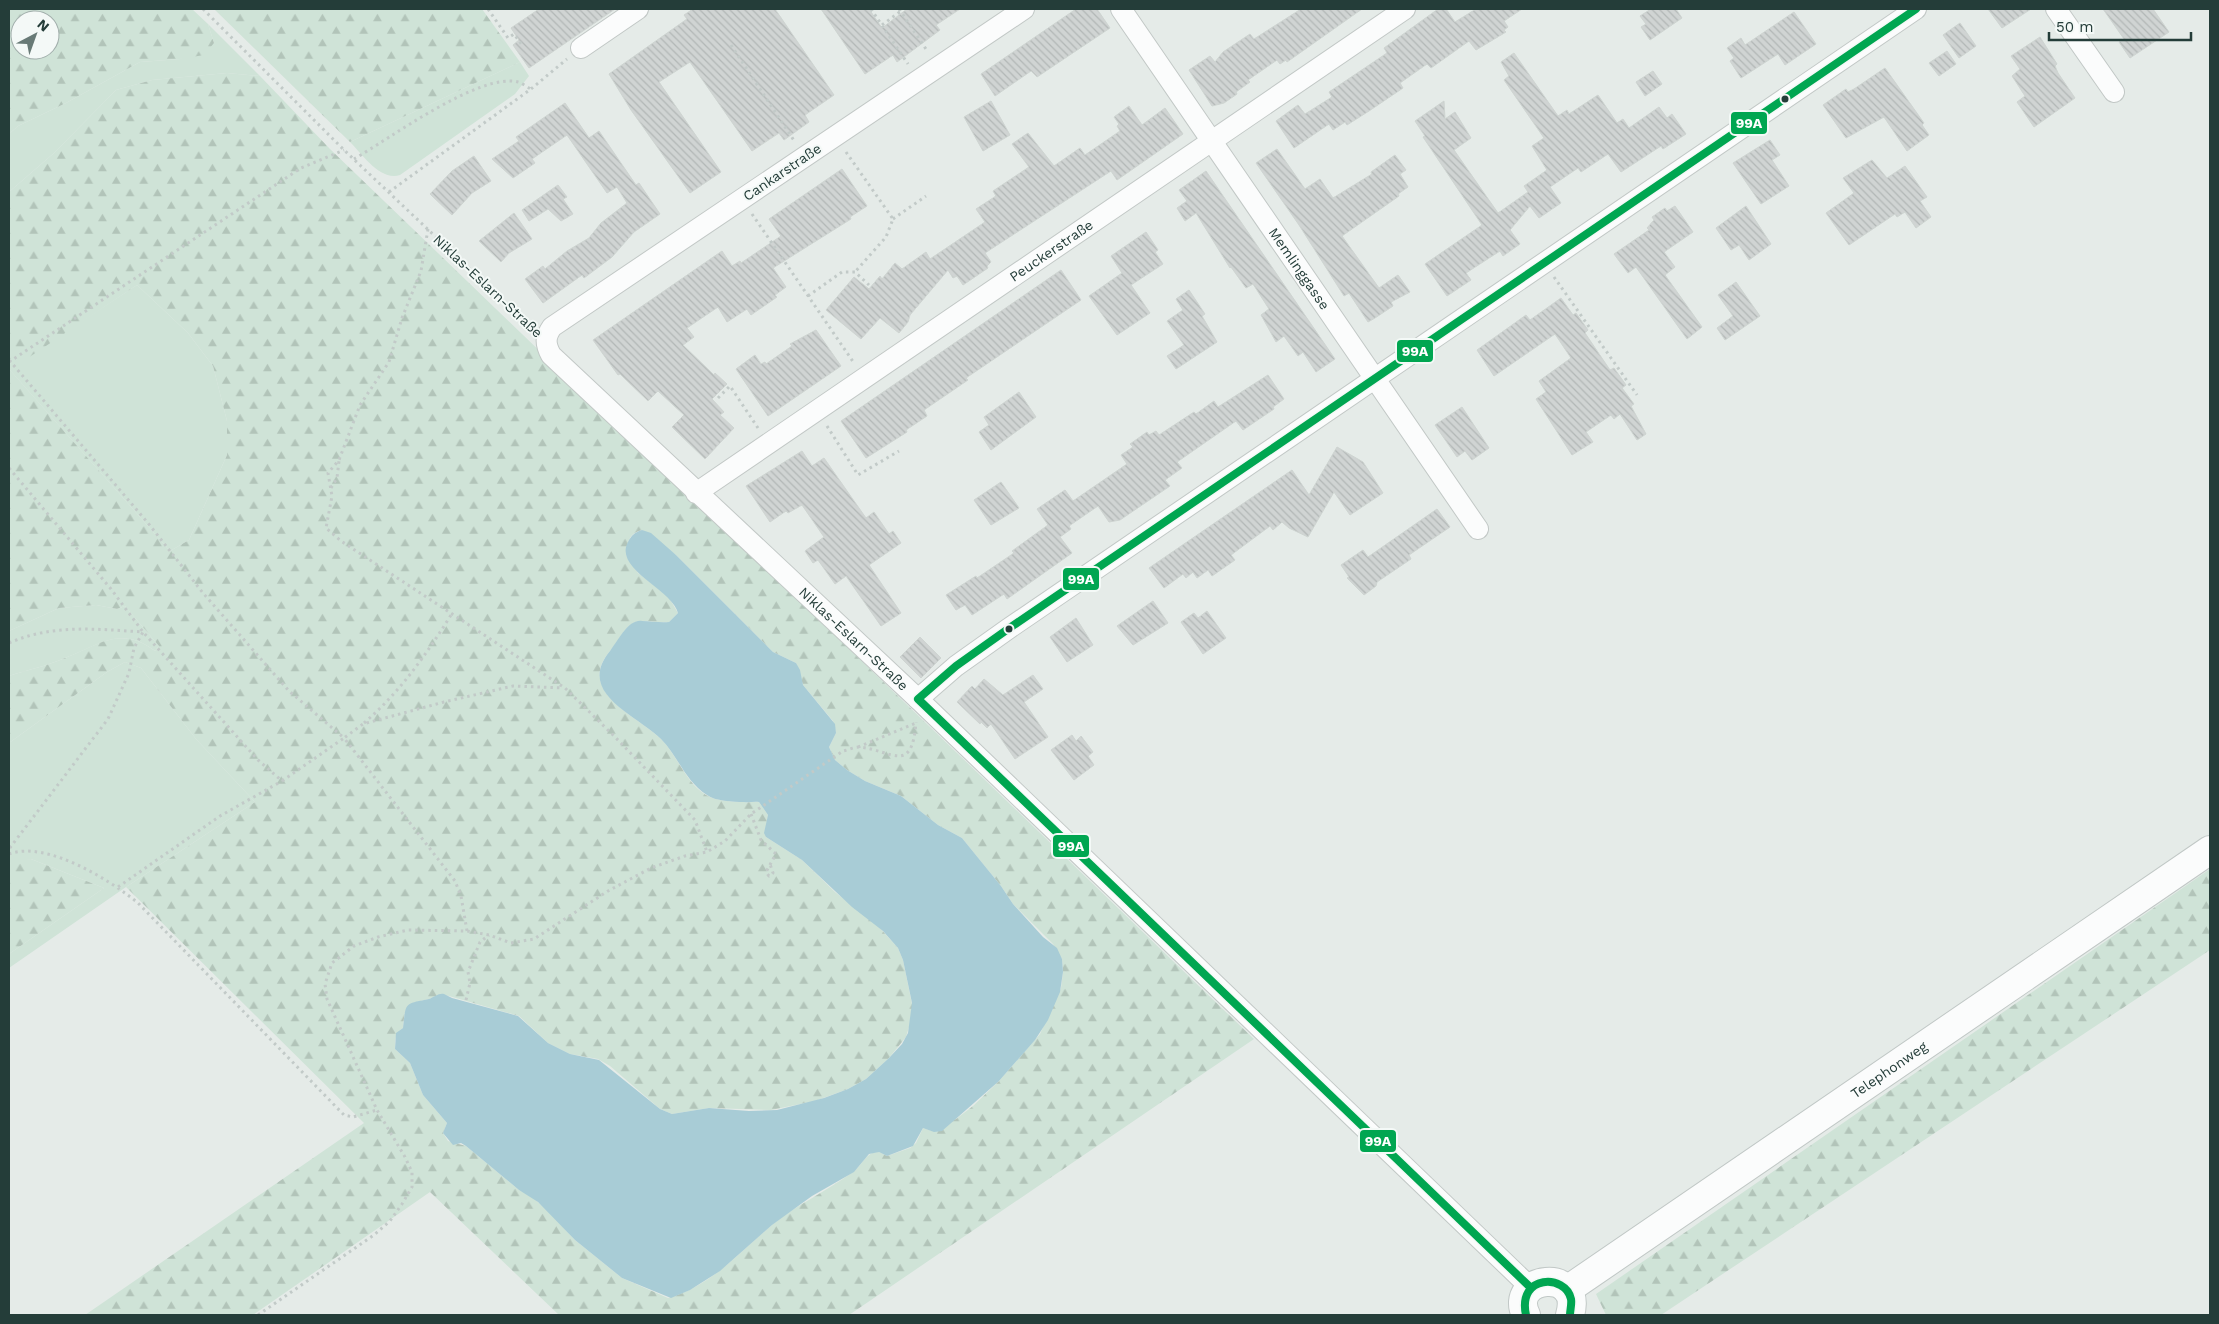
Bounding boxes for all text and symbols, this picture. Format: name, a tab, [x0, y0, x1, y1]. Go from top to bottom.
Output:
north arrow	[10, 10, 60, 60]
scale bar	[2049, 10, 2192, 42]
text: N	[34, 16, 53, 35]
text: 50 m	[2056, 18, 2093, 36]
unlabelled marker	[1780, 94, 1790, 104]
line badge: 99A	[1730, 111, 1768, 135]
text: 99A	[1736, 115, 1763, 131]
street label: Cankarstraße	[740, 140, 824, 204]
street label: Peuckerstraße	[1006, 216, 1096, 285]
street label: Memlinggasse	[1266, 225, 1333, 313]
street label: Niklas-Eslarn-Straße	[430, 231, 546, 341]
line badge: 99A	[1396, 339, 1434, 363]
text: 99A	[1402, 343, 1429, 359]
line badge: 99A	[1062, 567, 1100, 591]
text: 99A	[1068, 571, 1095, 587]
street label: Niklas-Eslarn-Straße	[796, 584, 912, 694]
unlabelled marker	[1004, 624, 1014, 634]
line badge: 99A	[1052, 834, 1090, 858]
text: 99A	[1058, 838, 1085, 854]
street label: Telephonweg	[1848, 1038, 1930, 1101]
line badge: 99A	[1359, 1129, 1397, 1153]
text: 99A	[1365, 1133, 1392, 1149]

